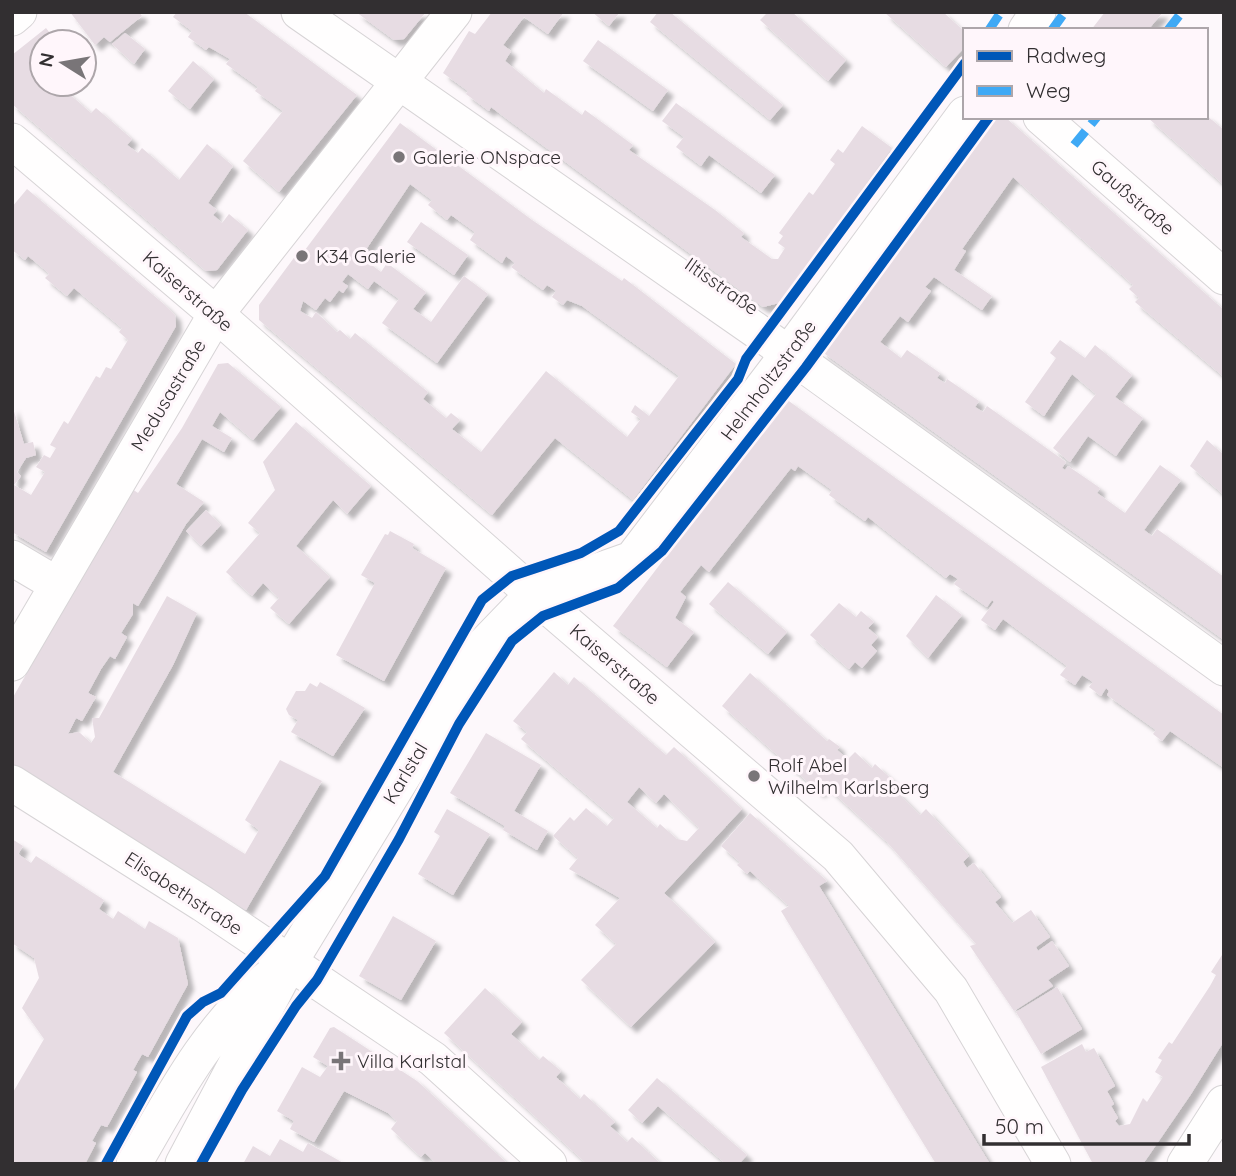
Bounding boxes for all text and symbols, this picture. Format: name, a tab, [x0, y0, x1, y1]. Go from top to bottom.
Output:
north arrow	[28, 28, 98, 98]
legend	[963, 28, 1208, 119]
text: Radweg	[1026, 42, 1106, 68]
text: N	[33, 51, 59, 69]
text: Weg	[1026, 77, 1071, 103]
place label: Galerie ONspace	[413, 145, 561, 169]
marker: Galerie ONspace	[391, 149, 407, 165]
street label: Gaußstraße	[1086, 154, 1180, 240]
place label: K34 Galerie	[316, 244, 416, 268]
street label: Kaiserstraße	[138, 245, 238, 337]
marker: K34 Galerie	[294, 248, 310, 264]
street label: Iltisstraße	[680, 252, 764, 320]
street label: Helmholtzstraße	[715, 315, 821, 445]
street label: Medusastraße	[125, 335, 211, 455]
street label: Kaiserstraße	[565, 618, 665, 710]
street label: Karlstal	[377, 738, 433, 808]
place label: Rolf Abel Wilhelm Karlsberg	[768, 753, 929, 799]
marker: Rolf Abel Wilhelm Karlsberg	[746, 768, 762, 784]
street label: Elisabethstraße	[121, 846, 247, 940]
place label: Villa Karlstal	[357, 1049, 466, 1073]
marker: Villa Karlstal	[331, 1051, 351, 1071]
scale bar	[984, 1102, 1189, 1146]
text: 50 m	[995, 1113, 1044, 1139]

